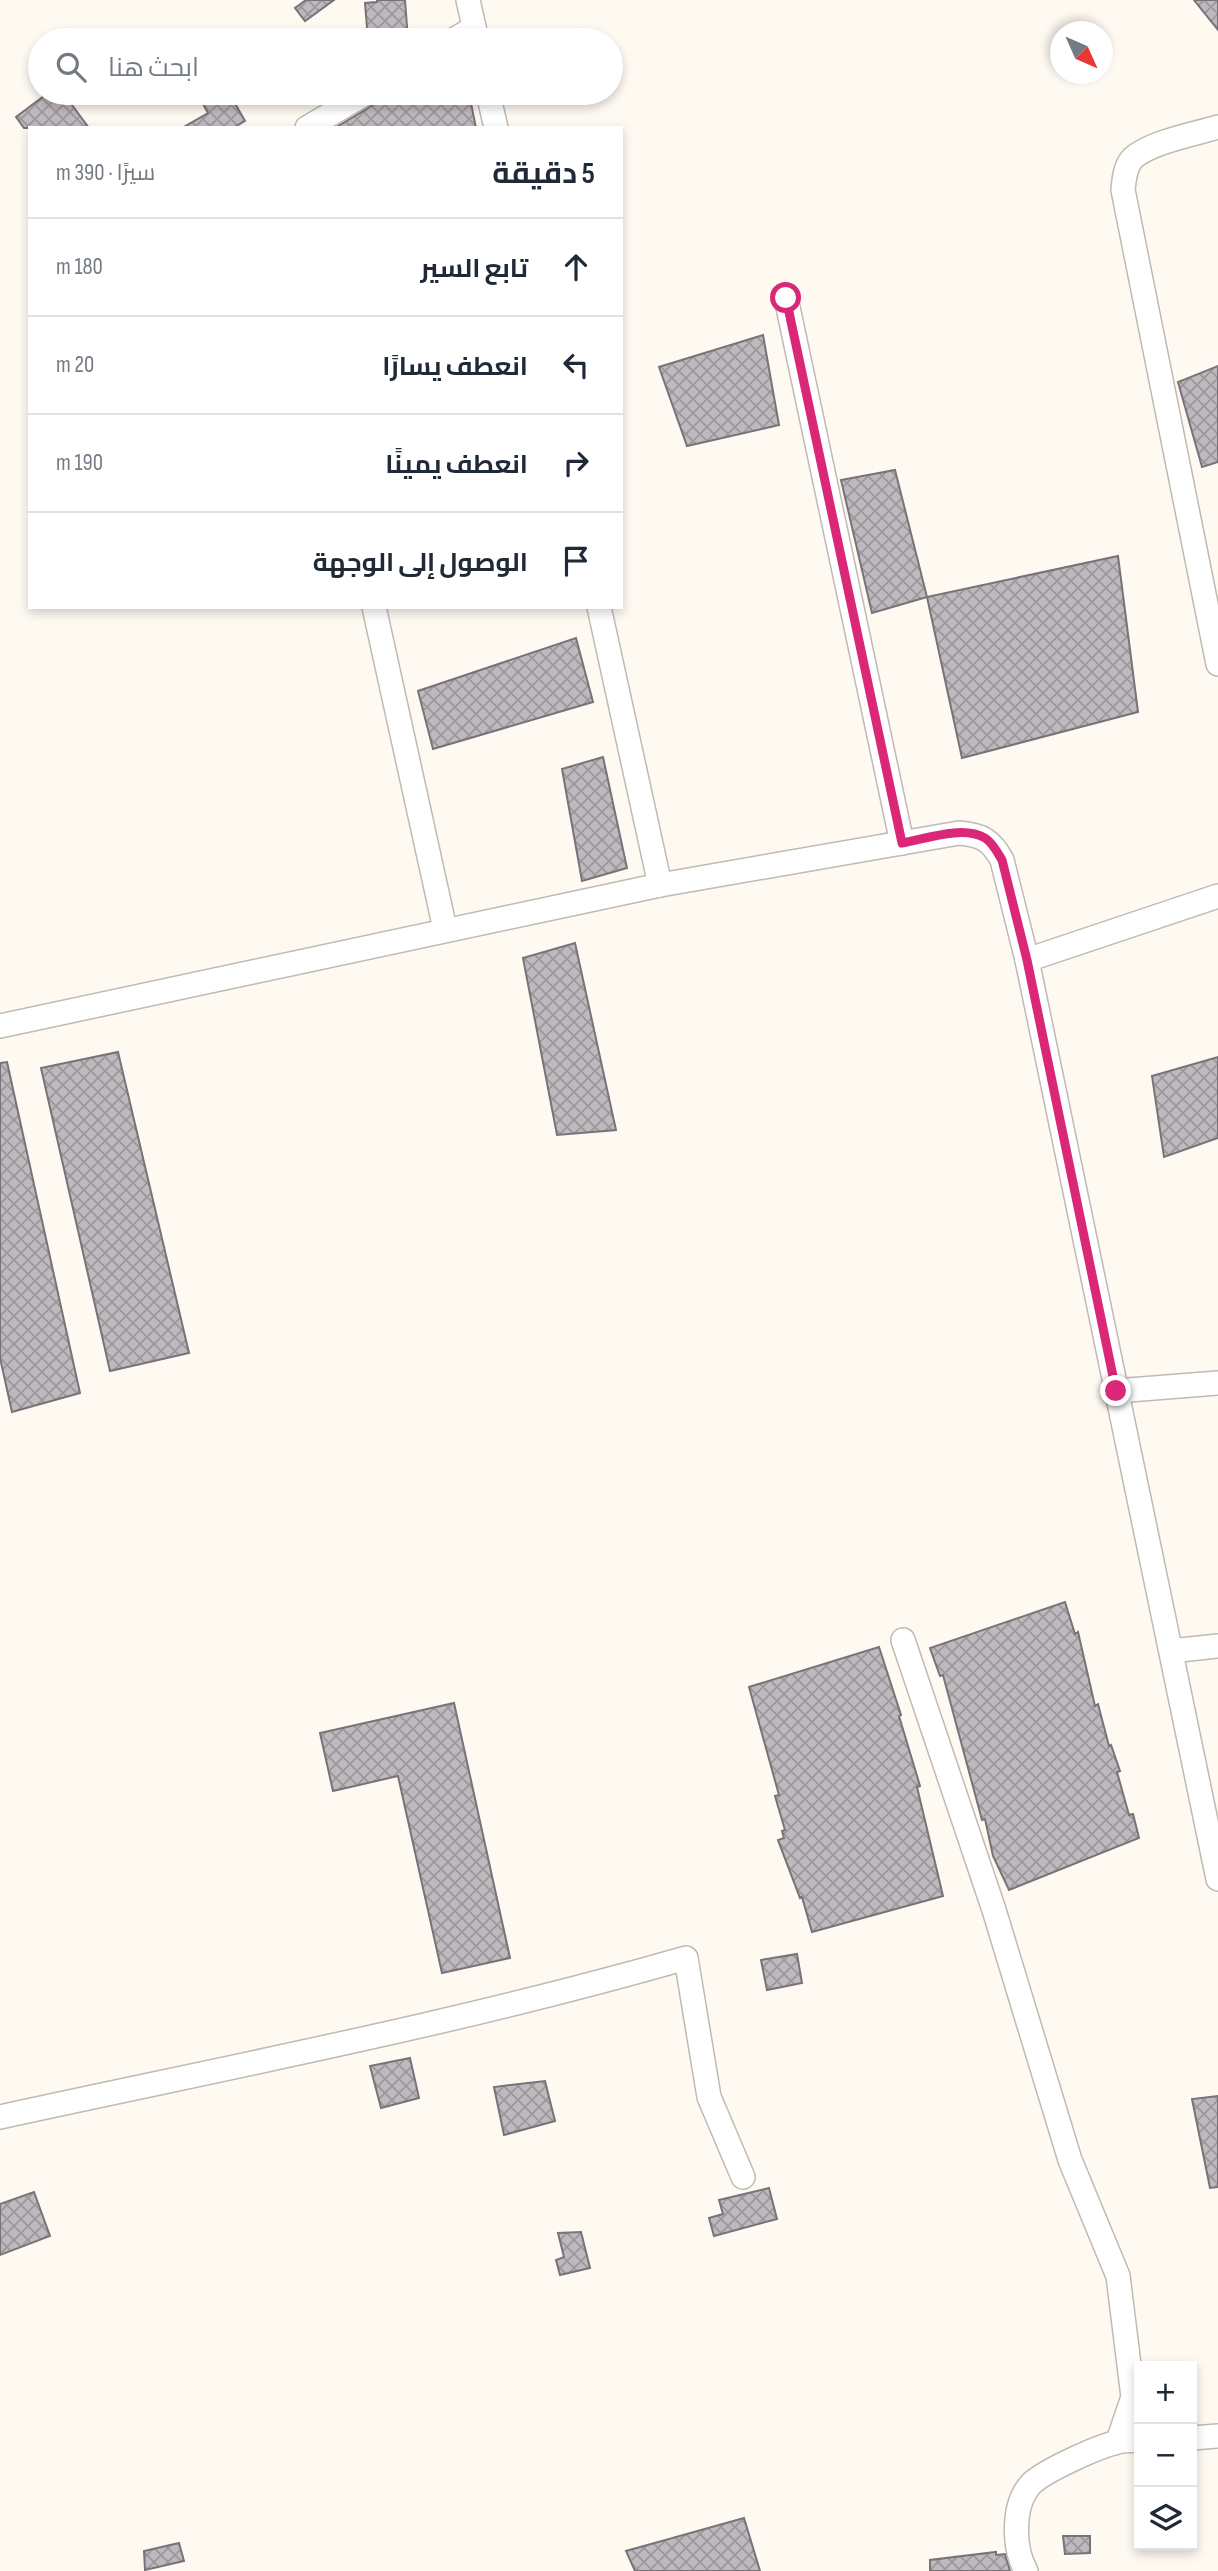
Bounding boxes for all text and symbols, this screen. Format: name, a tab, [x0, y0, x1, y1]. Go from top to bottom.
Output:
north arrow	[1050, 21, 1113, 84]
search box	[28, 28, 623, 105]
icon: search	[52, 48, 90, 86]
text: ابحث هنا	[108, 53, 199, 84]
text: 5 دقيقة	[492, 156, 595, 192]
text: سيرًا · 390 m	[56, 159, 155, 187]
icon: ahead	[557, 248, 595, 286]
text: 180 m	[56, 253, 103, 281]
text: تابع السير	[421, 254, 528, 285]
route start	[770, 282, 801, 313]
icon: left	[557, 346, 595, 384]
text: 20 m	[56, 351, 94, 379]
text: انعطف يسارًا	[382, 352, 528, 383]
icon: right	[557, 444, 595, 482]
text: 190 m	[56, 449, 103, 477]
text: انعطف يمينًا	[385, 450, 528, 481]
icon: arrive	[557, 542, 595, 580]
text: الوصول إلى الوجهة	[313, 548, 528, 579]
route end	[1100, 1375, 1131, 1406]
map controls	[1134, 2361, 1197, 2550]
button: +	[1134, 2361, 1197, 2424]
button: −	[1134, 2424, 1197, 2487]
button: layers	[1134, 2487, 1197, 2550]

